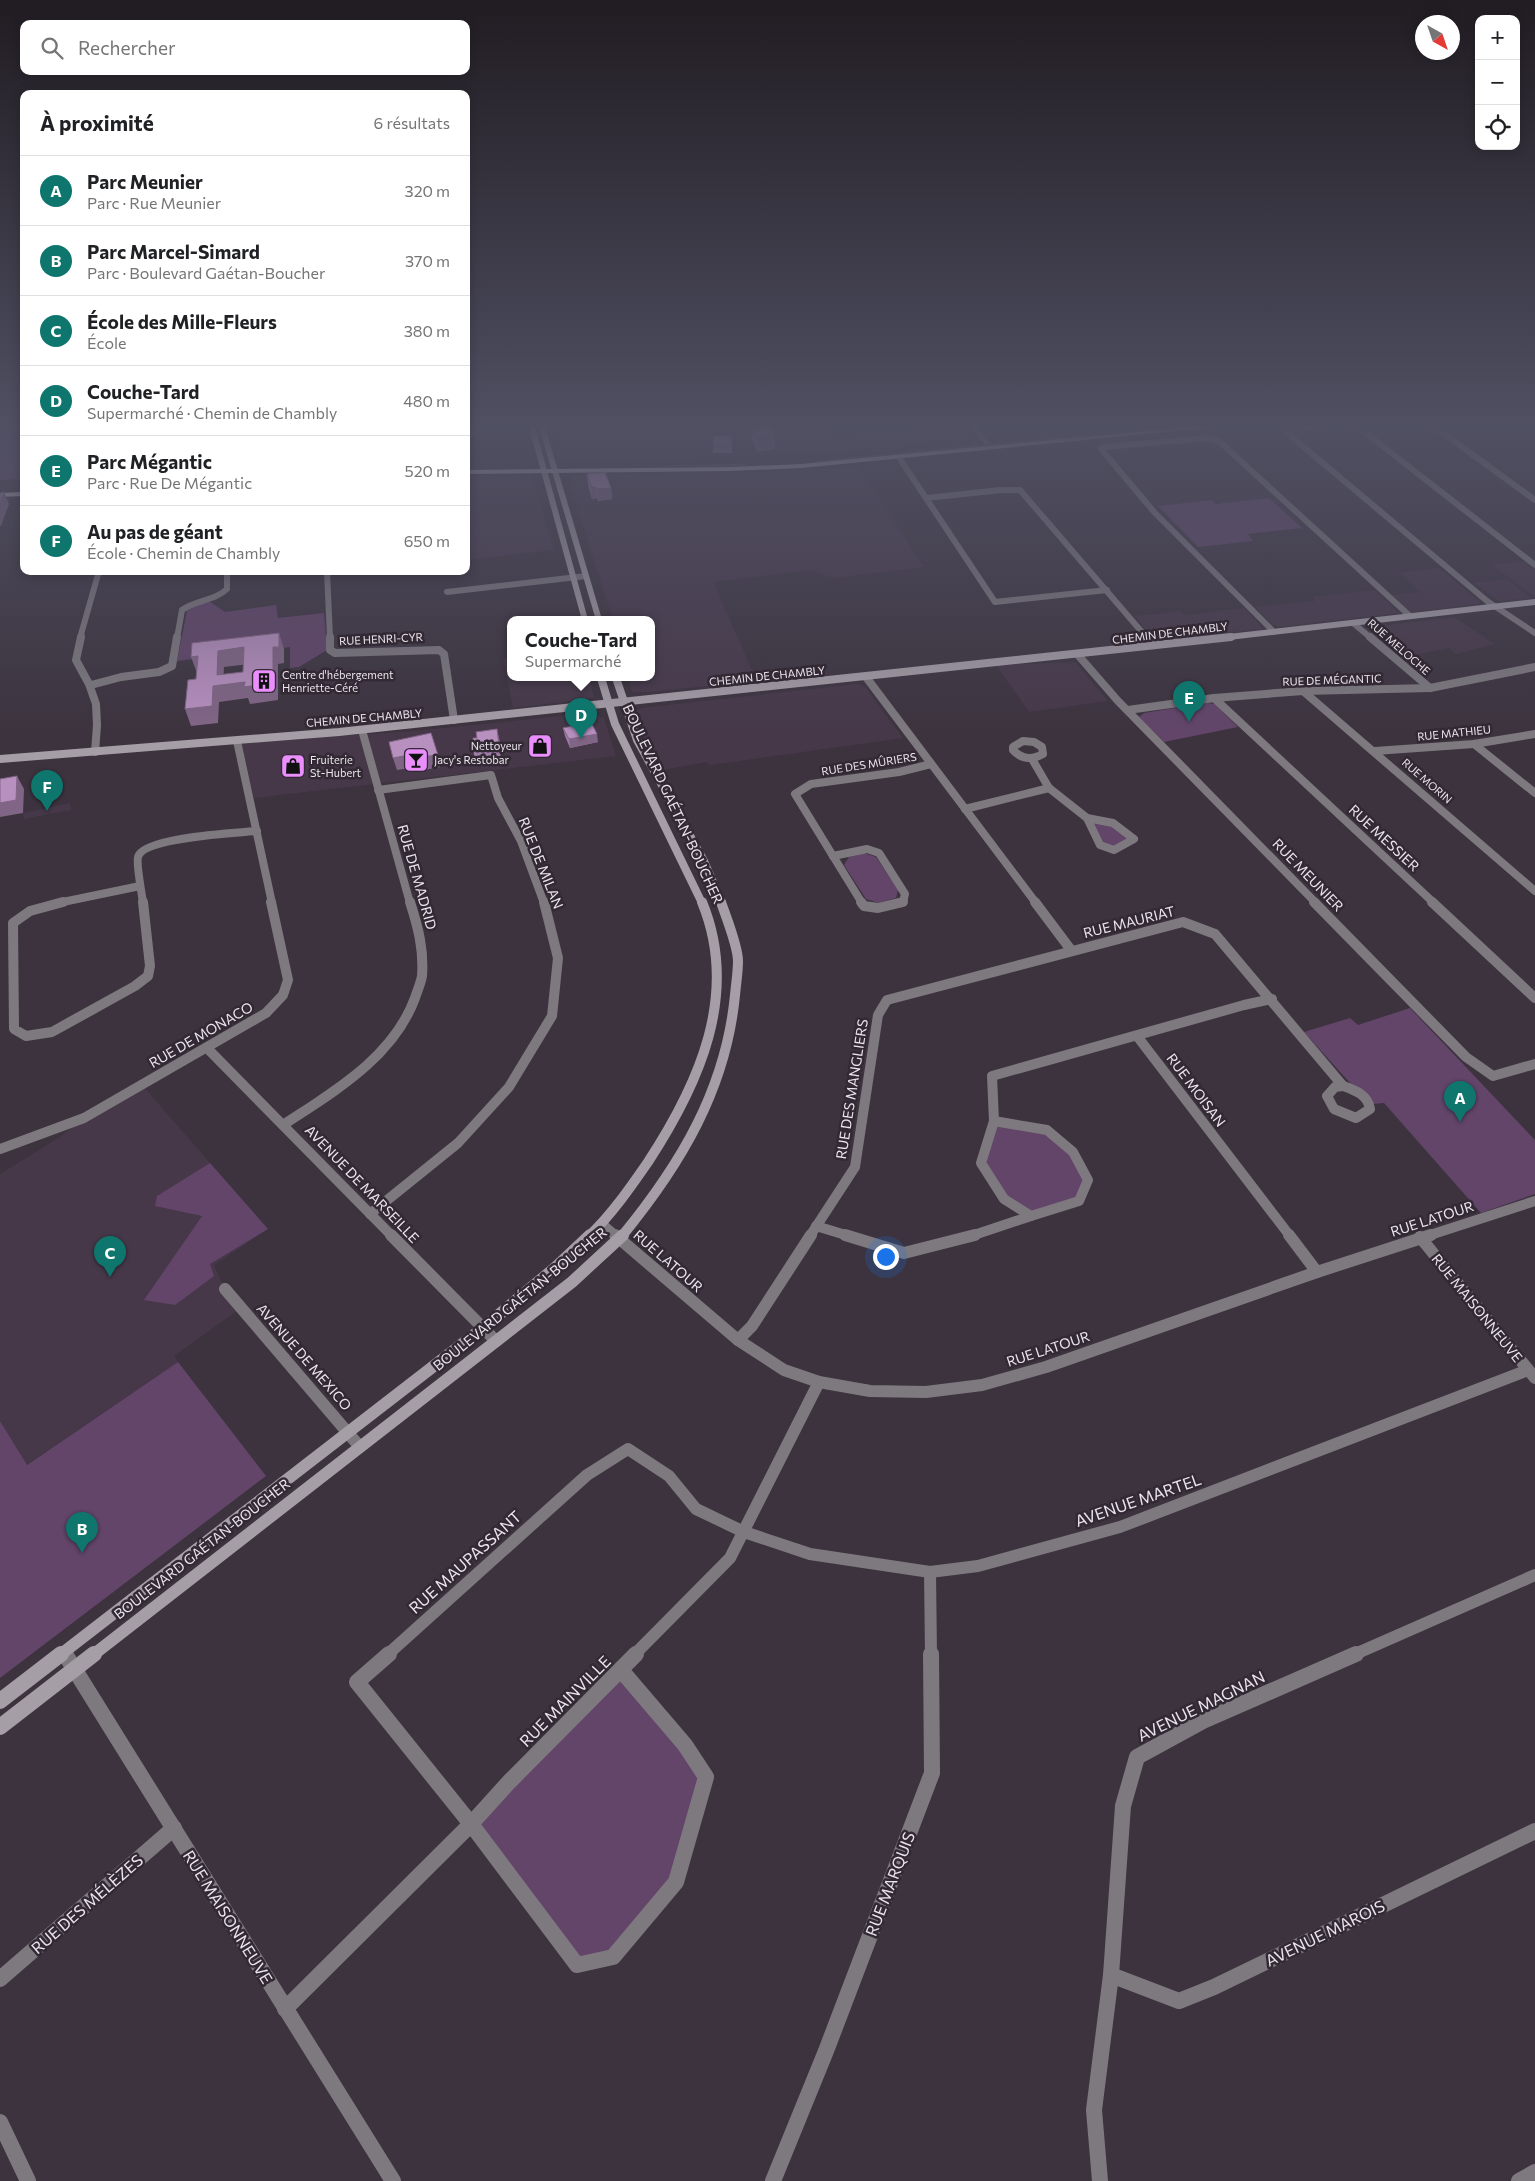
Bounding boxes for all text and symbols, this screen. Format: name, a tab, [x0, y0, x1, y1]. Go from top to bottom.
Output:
north arrow	[1415, 15, 1460, 60]
map controls	[1475, 15, 1520, 150]
button: +	[1475, 15, 1520, 60]
search box	[20, 20, 470, 75]
icon: search	[38, 34, 66, 62]
text: Rechercher	[78, 36, 176, 59]
button: −	[1475, 60, 1520, 105]
button: locate	[1475, 105, 1520, 150]
text: À proximité	[40, 110, 154, 135]
text: 6 résultats	[374, 113, 450, 132]
text: Parc Meunier	[87, 170, 203, 193]
text: A	[50, 181, 62, 200]
text: 320 m	[405, 181, 450, 200]
text: Parc · Rue Meunier	[87, 193, 221, 212]
text: Parc Marcel-Simard	[87, 240, 260, 263]
text: B	[51, 251, 61, 270]
text: 370 m	[405, 251, 450, 270]
text: Parc · Boulevard Gaétan-Boucher	[87, 263, 325, 282]
text: École des Mille-Fleurs	[87, 310, 277, 333]
text: C	[51, 321, 61, 340]
text: 380 m	[404, 321, 450, 340]
text: École	[87, 333, 126, 352]
text: Couche-Tard	[87, 380, 199, 403]
text: D	[50, 391, 62, 410]
text: 480 m	[403, 391, 450, 410]
text: Supermarché · Chemin de Chambly	[87, 403, 337, 422]
text: Parc Mégantic	[87, 450, 212, 473]
text: E	[51, 461, 61, 480]
text: 520 m	[405, 461, 450, 480]
text: Parc · Rue De Mégantic	[87, 473, 252, 492]
text: Au pas de géant	[87, 520, 223, 543]
text: F	[51, 531, 61, 550]
text: 650 m	[404, 531, 450, 550]
text: École · Chemin de Chambly	[87, 543, 280, 562]
popup	[507, 616, 655, 681]
street label: RUE MELOCHE	[1366, 616, 1433, 677]
street label: CHEMIN DE CHAMBLY	[1111, 619, 1228, 646]
text: Couche-Tard	[525, 628, 637, 651]
street label: RUE HENRI-CYR	[339, 630, 424, 647]
text: Supermarché	[525, 651, 621, 670]
street label: CHEMIN DE CHAMBLY	[708, 663, 825, 688]
building icon: Centre d'hébergement Henriette-Céré	[251, 668, 277, 694]
place label: Centre d'hébergement Henriette-Céré	[282, 668, 394, 694]
street label: RUE DE MÉGANTIC	[1282, 670, 1382, 688]
pin: E	[1173, 681, 1205, 722]
pin: D	[565, 698, 597, 739]
street label: BOULEVARD GAÉTAN-BOUCHER	[620, 701, 727, 906]
street label: CHEMIN DE CHAMBLY	[305, 706, 422, 729]
street label: RUE MATHIEU	[1417, 722, 1491, 743]
shop icon: Nettoyeur	[527, 733, 553, 759]
place label: Nettoyeur	[471, 739, 523, 752]
bar icon: Jacy's Restobar	[403, 747, 429, 773]
street label: RUE DES MÛRIERS	[820, 749, 917, 777]
shop icon: Fruiterie St-Hubert	[280, 753, 306, 779]
place label: Fruiterie St-Hubert	[310, 753, 362, 779]
place label: Jacy's Restobar	[434, 753, 509, 767]
street label: RUE MORIN	[1400, 755, 1455, 806]
pin: F	[31, 770, 63, 811]
street label: RUE MESSIER	[1346, 801, 1423, 875]
street label: RUE DE MILAN	[515, 815, 568, 911]
street label: RUE DE MADRID	[394, 822, 441, 931]
street label: RUE MEUNIER	[1269, 835, 1347, 915]
street label: RUE MAURIAT	[1081, 902, 1177, 941]
street label: RUE DE MONACO	[146, 998, 256, 1071]
street label: RUE DES MANGLIERS	[832, 1018, 871, 1160]
street label: RUE MOISAN	[1163, 1050, 1229, 1130]
pin: A	[1444, 1081, 1476, 1122]
street label: AVENUE DE MARSEILLE	[302, 1121, 423, 1246]
street label: RUE LATOUR	[1388, 1197, 1476, 1240]
street label: BOULEVARD GAÉTAN-BOUCHER	[430, 1223, 610, 1374]
street label: RUE LATOUR	[630, 1226, 706, 1295]
pin: C	[94, 1236, 126, 1277]
your location	[873, 1244, 899, 1270]
street label: RUE MAISONNEUVE	[1428, 1250, 1526, 1365]
street label: AVENUE DE MEXICO	[253, 1300, 355, 1413]
street label: RUE LATOUR	[1004, 1327, 1092, 1370]
street label: AVENUE MARTEL	[1072, 1469, 1203, 1530]
street label: BOULEVARD GAÉTAN-BOUCHER	[110, 1475, 293, 1622]
street label: RUE MAUPASSANT	[405, 1506, 525, 1617]
pin: B	[66, 1512, 98, 1553]
street label: RUE MAINVILLE	[515, 1651, 614, 1750]
street label: AVENUE MAGNAN	[1134, 1666, 1268, 1745]
street label: RUE MARQUIS	[861, 1829, 918, 1939]
street label: RUE MAISONNEUVE	[180, 1847, 277, 1987]
street label: RUE DES MÉLÈZES	[27, 1850, 146, 1957]
street label: AVENUE MAROIS	[1262, 1895, 1388, 1970]

